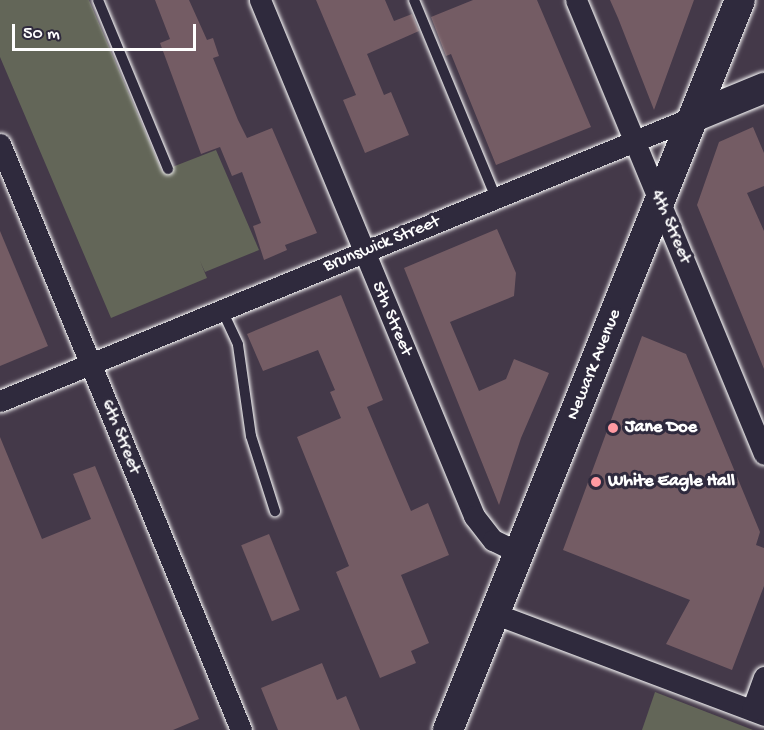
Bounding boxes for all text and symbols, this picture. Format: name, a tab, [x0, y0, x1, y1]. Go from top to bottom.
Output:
scale bar	[15, 12, 200, 50]
text: 50 m	[23, 24, 60, 45]
street label: 4th Street	[645, 187, 695, 267]
street label: Brunswick Street	[321, 212, 443, 278]
street label: 5th Street	[366, 279, 416, 359]
street label: Newark Avenue	[563, 306, 627, 424]
street label: 6th Street	[95, 397, 145, 477]
place label: Jane Doe	[625, 417, 697, 439]
marker: Jane Doe	[606, 421, 620, 435]
place label: White Eagle Hall	[608, 471, 735, 493]
marker: White Eagle Hall	[589, 475, 603, 489]

